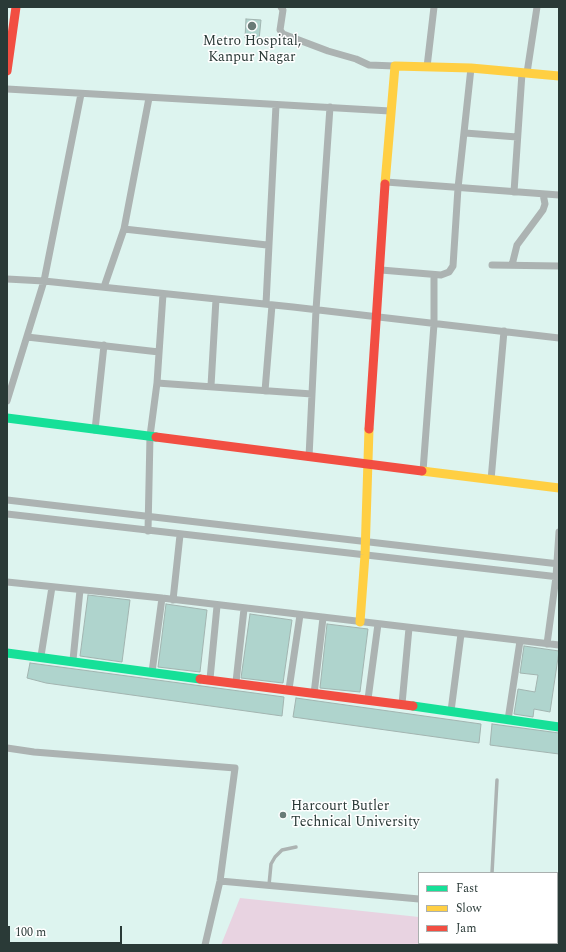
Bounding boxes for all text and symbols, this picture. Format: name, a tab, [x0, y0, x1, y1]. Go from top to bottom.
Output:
marker: Metro Hospital, Kanpur Nagar	[246, 20, 258, 32]
place label: Metro Hospital, Kanpur Nagar	[203, 34, 301, 66]
place label: Harcourt Butler Technical University	[291, 799, 420, 832]
marker: Harcourt Butler Technical University	[278, 810, 288, 820]
legend	[418, 872, 558, 944]
text: Fast	[456, 879, 478, 898]
text: Slow	[456, 899, 481, 918]
scale bar	[10, 918, 124, 944]
text: Jam	[456, 919, 477, 938]
text: 100 m	[15, 923, 46, 942]

